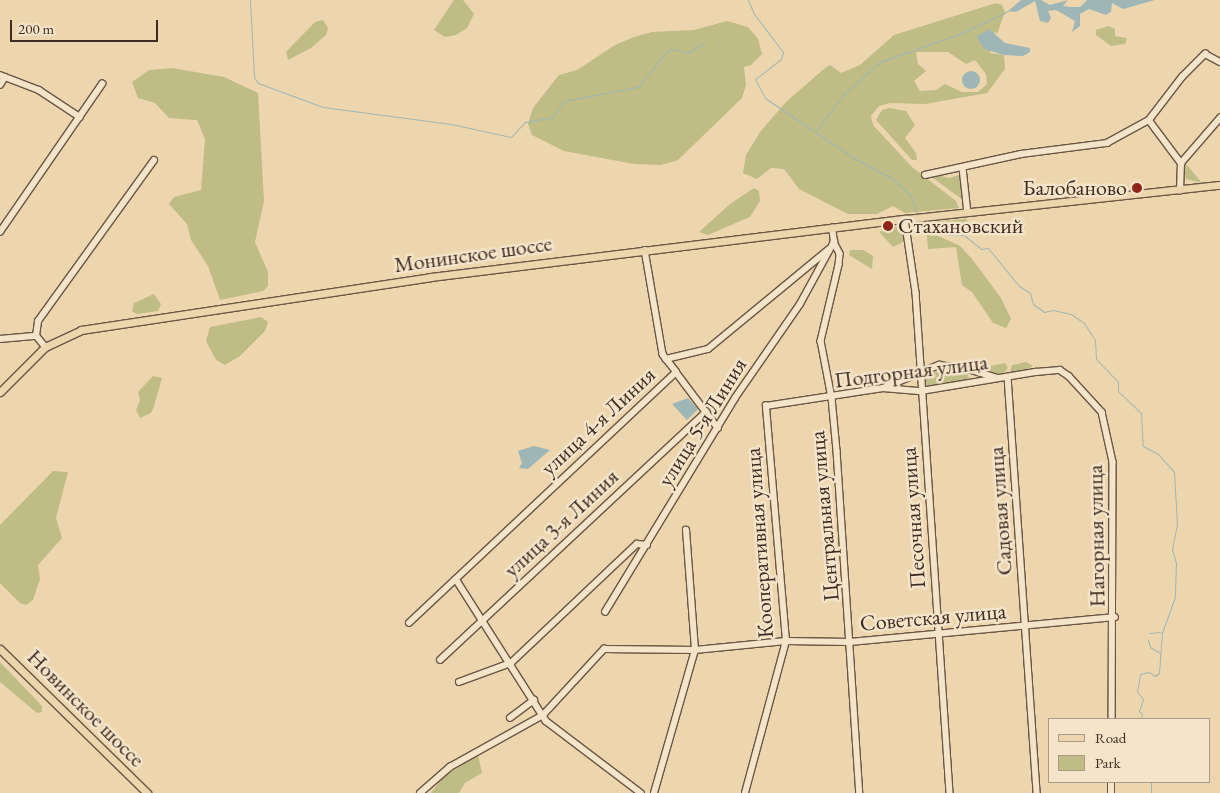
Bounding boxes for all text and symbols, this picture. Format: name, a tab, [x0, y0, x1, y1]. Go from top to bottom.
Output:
scale bar	[12, 10, 160, 42]
text: 200 m	[18, 19, 54, 38]
place label: Балобаново	[1023, 175, 1127, 201]
marker: Балобаново	[1131, 182, 1143, 194]
place label: Стахановский	[898, 213, 1023, 239]
marker: Стахановский	[882, 220, 894, 232]
street label: Монинское шоссе	[392, 230, 554, 278]
street label: Подгорная улица	[833, 348, 989, 394]
street label: улица 5-я Линия	[652, 353, 752, 491]
street label: улица 4-я Линия	[535, 361, 661, 481]
street label: Центральная улица	[803, 430, 845, 602]
street label: Песочная улица	[895, 446, 931, 590]
street label: Садовая улица	[982, 446, 1018, 576]
street label: Кооперативная улица	[739, 447, 779, 639]
street label: улица 3-я Линия	[498, 463, 624, 583]
street label: Нагорная улица	[1082, 465, 1110, 607]
street label: Советская улица	[859, 597, 1007, 637]
street label: Новинское шоссе	[22, 644, 150, 772]
legend	[1048, 718, 1210, 783]
text: Road	[1095, 728, 1126, 747]
text: Park	[1095, 753, 1121, 772]

